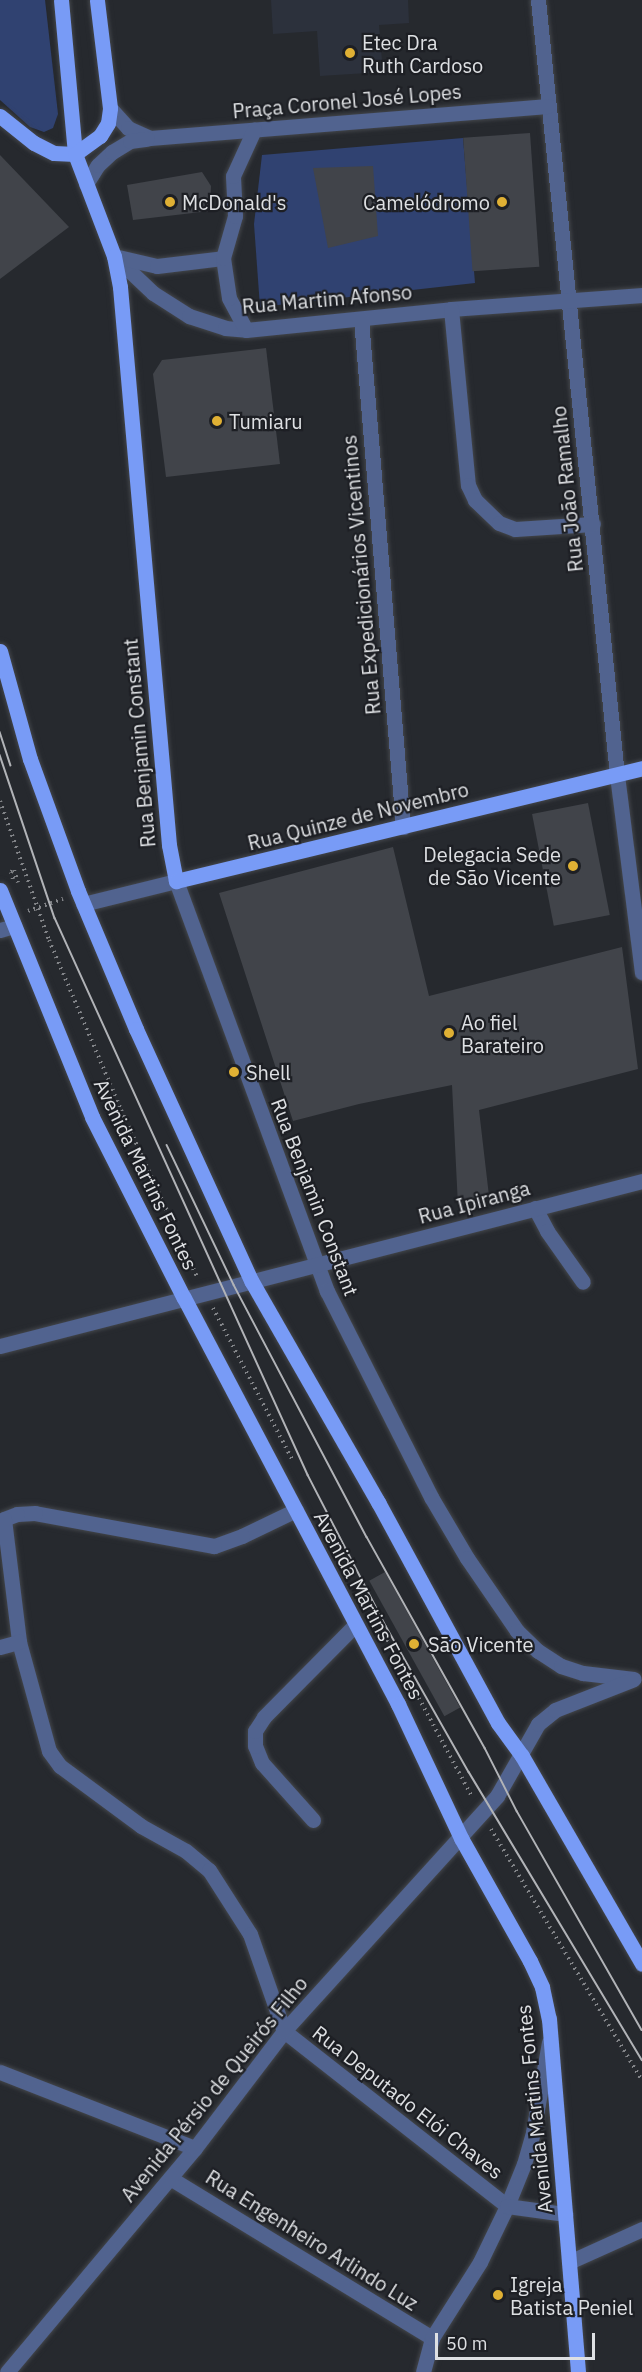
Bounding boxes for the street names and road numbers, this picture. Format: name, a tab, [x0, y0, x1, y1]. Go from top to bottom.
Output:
street label: Praça Coronel José Lopes	[231, 79, 463, 123]
street label: Rua Martim Afonso	[241, 280, 413, 318]
street label: Rua João Ramalho	[546, 405, 588, 573]
street label: Rua Expedicionários Vicentinos	[337, 434, 385, 716]
street label: Rua Benjamin Constant	[118, 637, 160, 849]
street label: Rua Quinze de Novembro	[245, 777, 471, 855]
street label: Avenida Martins Fontes	[89, 1075, 203, 1273]
street label: Rua Benjamin Constant	[266, 1095, 364, 1299]
street label: Rua Ipiranga	[416, 1176, 532, 1228]
street label: Avenida Martins Fontes	[309, 1507, 429, 1703]
street label: Avenida Pérsio de Queirós Filho	[116, 1971, 312, 2207]
street label: Avenida Martins Fontes	[511, 2004, 557, 2214]
street label: Rua Deputado Elói Chaves	[308, 2020, 508, 2184]
street label: Rua Engenheiro Arlindo Luz	[201, 2165, 423, 2315]

